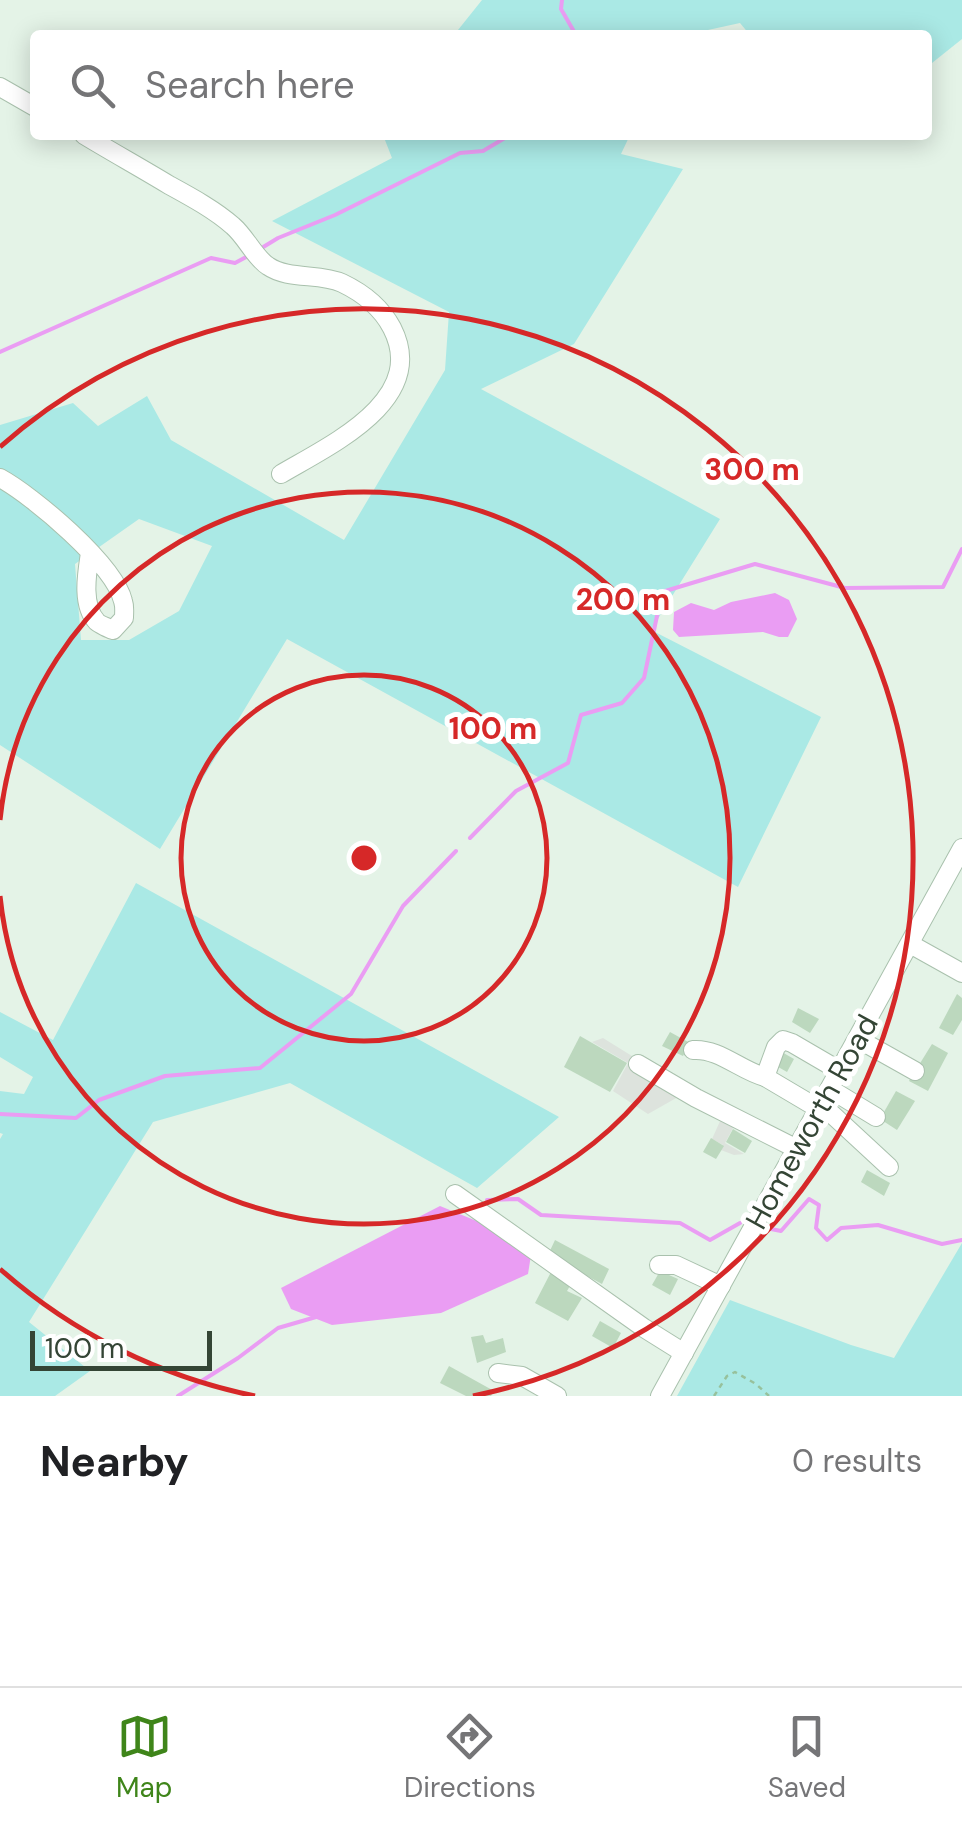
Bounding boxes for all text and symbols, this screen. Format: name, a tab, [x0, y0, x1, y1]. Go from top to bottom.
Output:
search box	[30, 30, 932, 140]
icon: search	[65, 58, 120, 113]
text: Search here	[145, 60, 355, 110]
text: 300 m	[704, 450, 800, 489]
text: 200 m	[576, 580, 670, 619]
text: 100 m	[449, 709, 537, 748]
centre of rings	[346, 840, 382, 876]
street label: Homeworth Road	[736, 1008, 887, 1236]
scale bar	[30, 1326, 212, 1370]
text: 100 m	[45, 1330, 124, 1367]
text: Nearby	[40, 1434, 189, 1489]
text: 0 results	[792, 1440, 922, 1482]
tab: Map	[116, 1709, 172, 1806]
tab: Directions	[404, 1709, 536, 1806]
tab: Saved	[768, 1709, 846, 1806]

